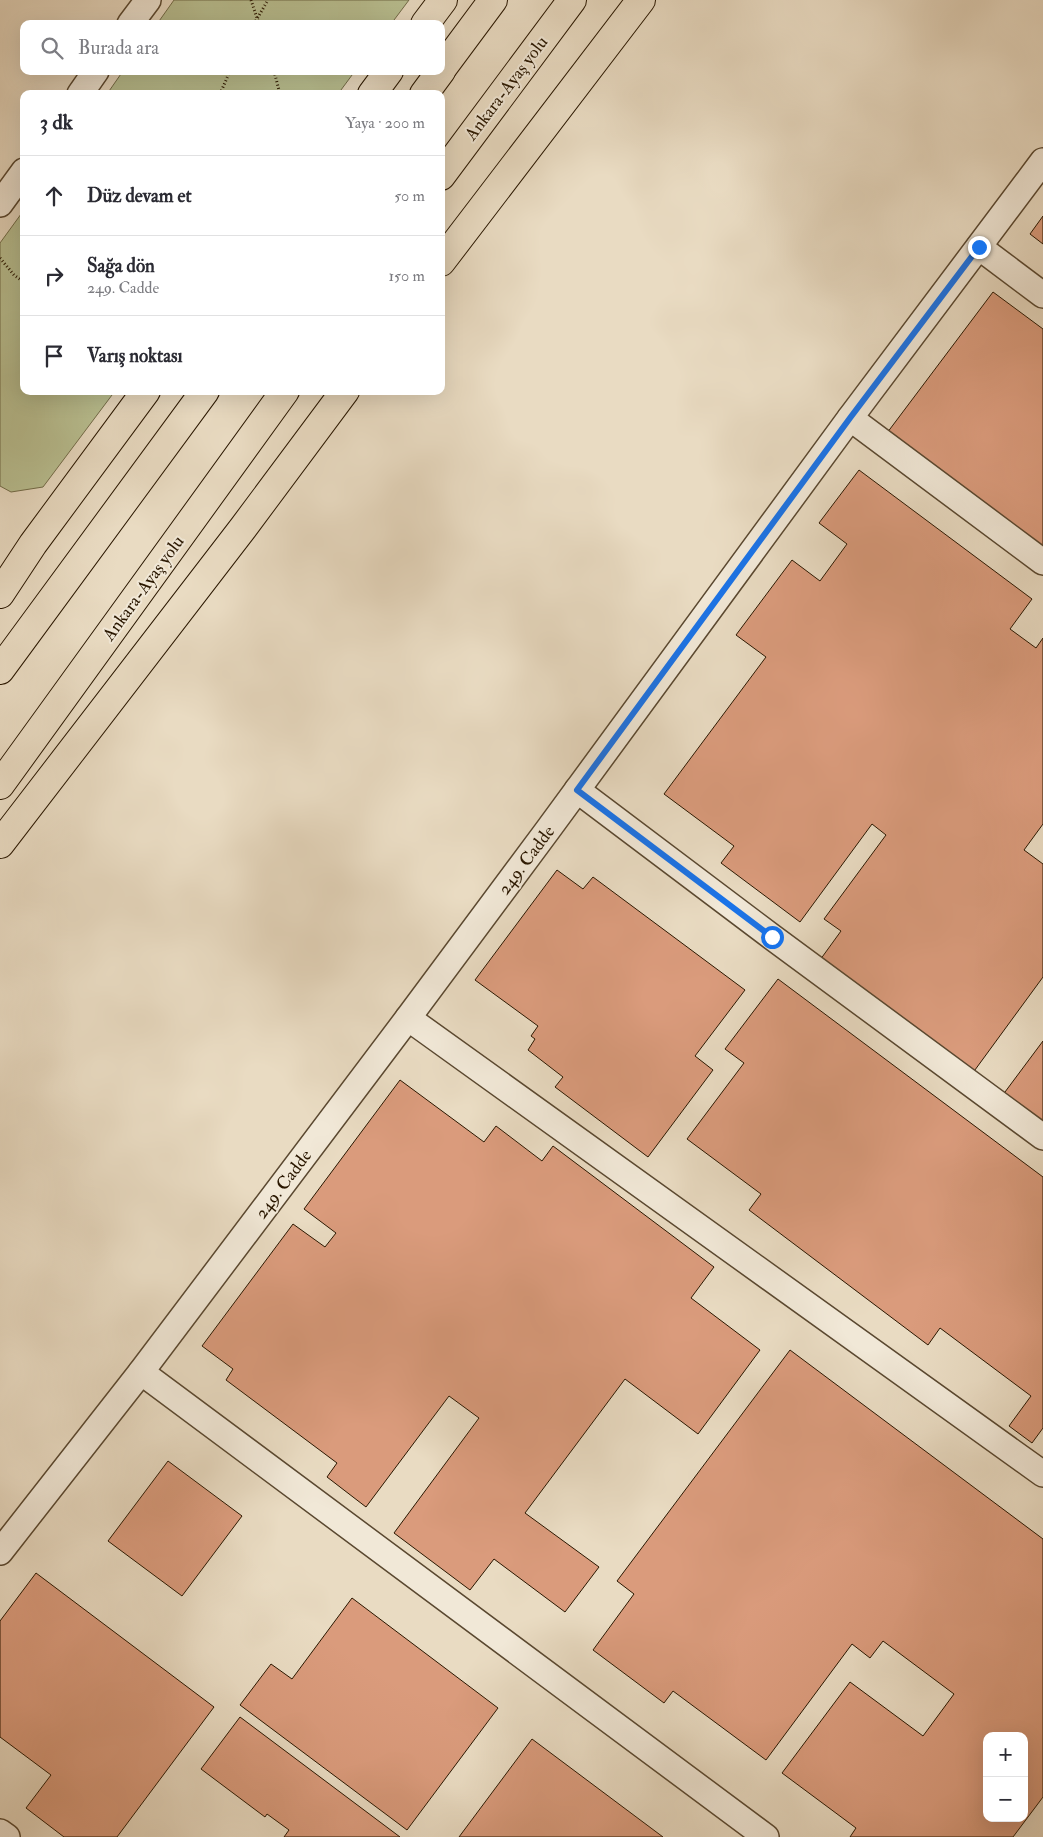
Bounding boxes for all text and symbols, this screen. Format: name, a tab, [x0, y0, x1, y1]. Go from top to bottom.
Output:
search box	[20, 20, 445, 75]
street label: Ankara-Ayaş yolu	[459, 32, 553, 146]
icon: search	[38, 34, 66, 62]
text: Burada ara	[78, 36, 159, 60]
text: 3 dk	[40, 109, 73, 136]
text: Yaya · 200 m	[345, 113, 425, 133]
icon: ahead	[40, 182, 68, 210]
text: Düz devam et	[87, 184, 192, 208]
text: 50 m	[394, 186, 425, 206]
route end	[968, 236, 991, 259]
text: Sağa dön	[87, 254, 155, 278]
icon: right	[40, 262, 68, 290]
text: 150 m	[388, 266, 425, 286]
text: 249. Cadde	[87, 278, 159, 298]
icon: arrive	[40, 342, 68, 370]
text: Varış noktası	[87, 344, 183, 368]
street label: Ankara-Ayaş yolu	[97, 531, 189, 646]
street label: 249. Cadde	[493, 821, 560, 900]
route start	[761, 926, 784, 949]
street label: 249. Cadde	[250, 1145, 317, 1224]
map controls	[983, 1732, 1028, 1822]
button: +	[983, 1732, 1028, 1777]
button: −	[983, 1777, 1028, 1822]

